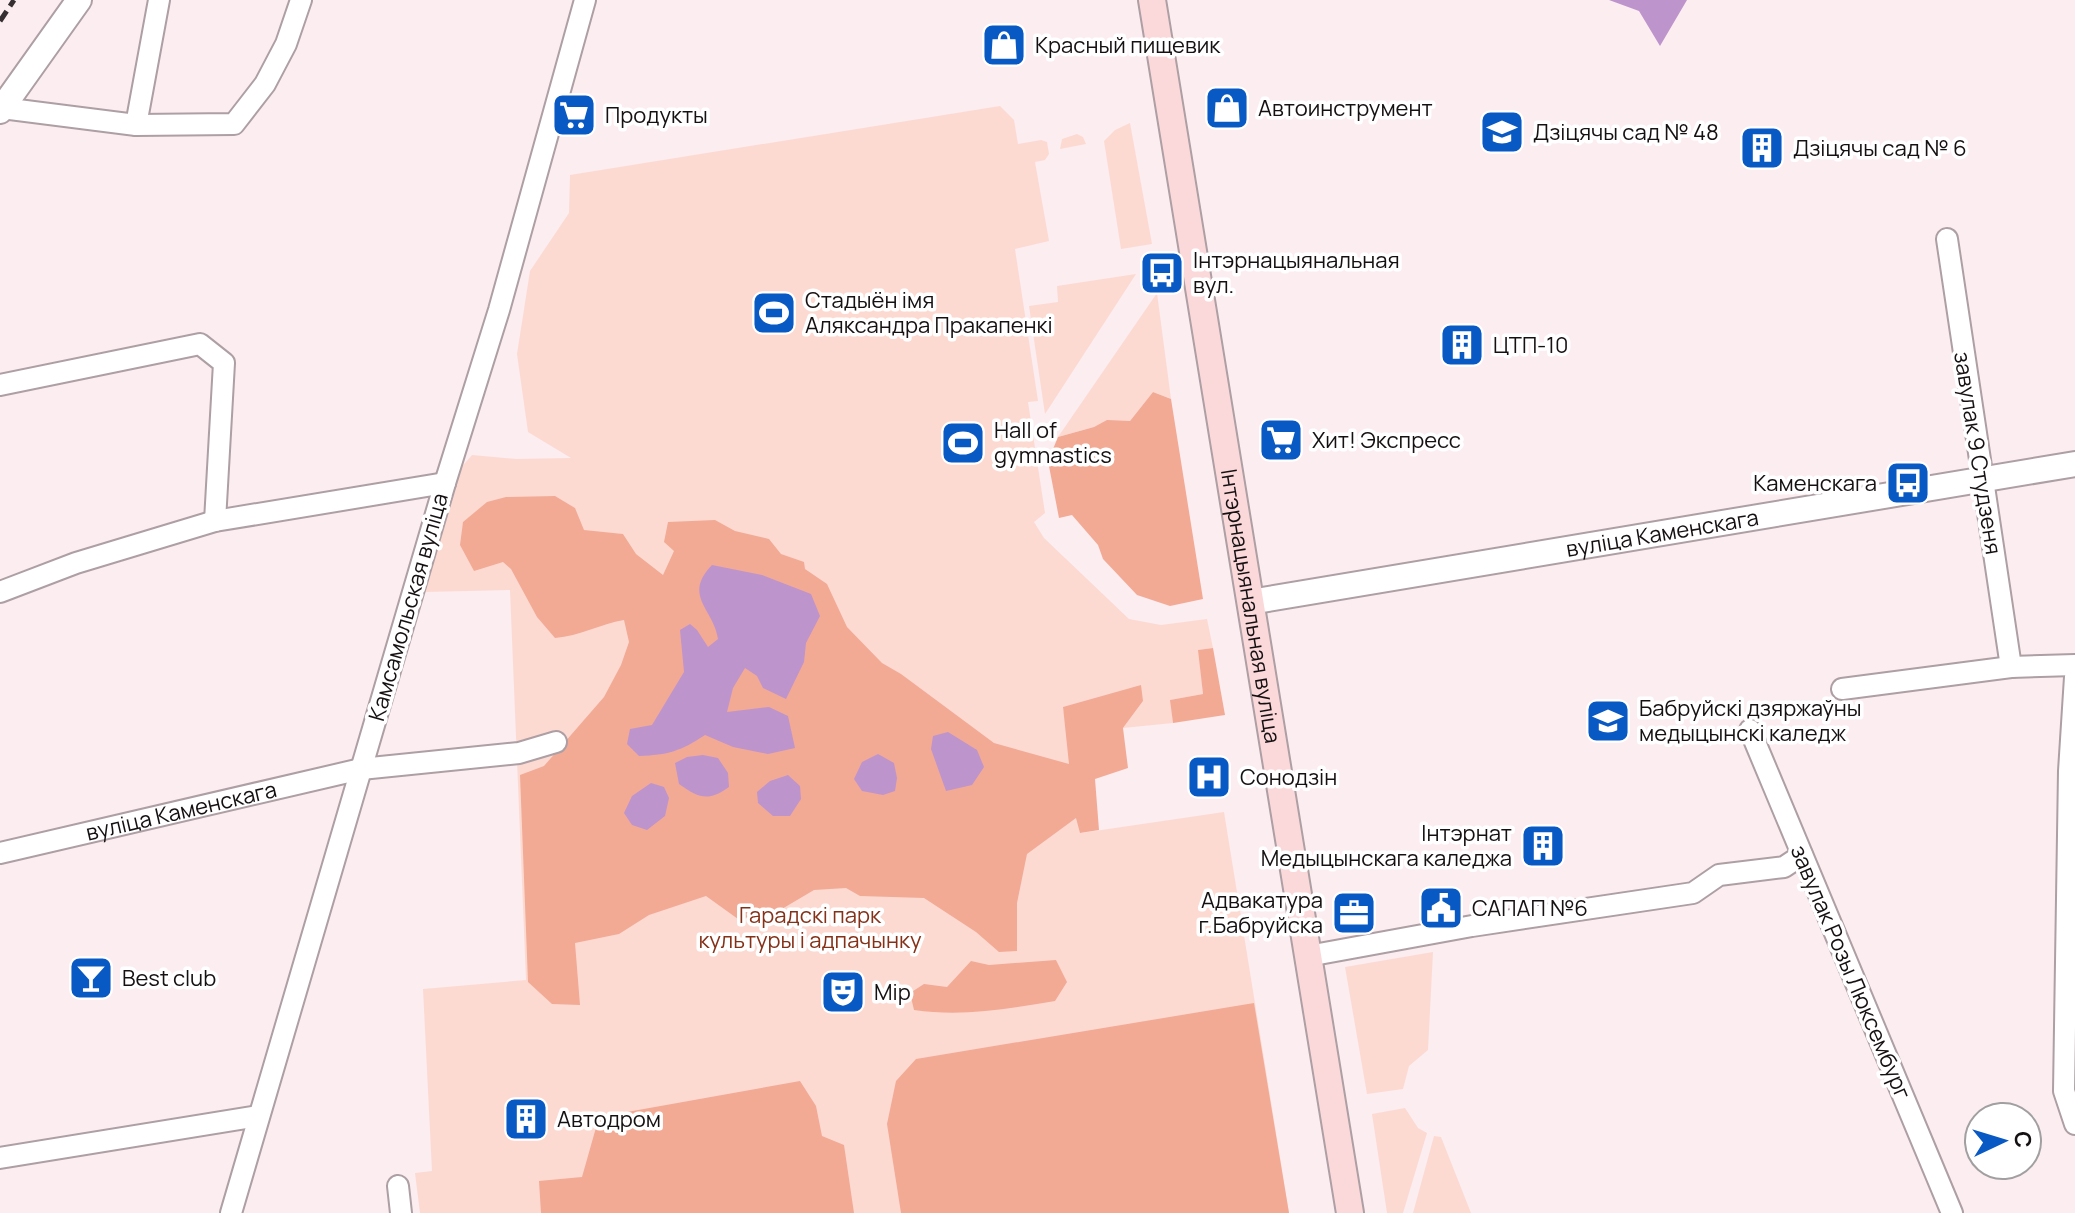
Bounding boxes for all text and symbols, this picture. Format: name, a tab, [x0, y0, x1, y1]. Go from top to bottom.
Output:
shop icon: Красный пищевик	[980, 21, 1028, 69]
place label: Красный пищевик	[1035, 30, 1221, 60]
shop icon: Автоинструмент	[1203, 84, 1251, 132]
supermarket icon: Продукты	[550, 91, 598, 139]
place label: Автоинструмент	[1258, 93, 1433, 123]
place label: Продукты	[605, 100, 708, 130]
school or university icon: Дзіцячы сад № 48	[1478, 108, 1526, 156]
place label: Дзіцячы сад № 48	[1533, 117, 1719, 147]
building icon: Дзіцячы сад № 6	[1738, 124, 1786, 172]
place label: Дзіцячы сад № 6	[1793, 133, 1967, 163]
place label: Інтэрнацыянальная вул.	[1193, 245, 1400, 300]
bus stop icon: Інтэрнацыянальная вул.	[1138, 249, 1186, 297]
place label: Стадыён імя Аляксандра Пракапенкі	[805, 285, 1053, 340]
sports icon: Стадыён імя Аляксандра Пракапенкі	[750, 289, 798, 337]
building icon: ЦТП-10	[1438, 321, 1486, 369]
place label: ЦТП-10	[1493, 330, 1568, 360]
street label: завулак 9 Студзеня	[1947, 350, 2009, 556]
place label: Hall of gymnastics	[994, 415, 1112, 470]
supermarket icon: Хит! Экспресс	[1257, 416, 1305, 464]
sports icon: Hall of gymnastics	[939, 419, 987, 467]
place label: Хит! Экспресс	[1312, 425, 1461, 455]
bus stop icon: Каменскага	[1884, 459, 1932, 507]
street label: Інтэрнацыянальная вуліца	[1214, 466, 1288, 746]
place label: Каменскага	[1753, 468, 1877, 498]
street label: Камсамольская вуліца	[361, 489, 455, 725]
street label: вуліца Каменскага	[1564, 502, 1761, 564]
place label: Бабруйскі дзяржаўны медыцынскі каледж	[1639, 693, 1862, 748]
school or university icon: Бабруйскі дзяржаўны медыцынскі каледж	[1584, 697, 1632, 745]
hospital icon: Сонодзін	[1185, 753, 1233, 801]
place label: Сонодзін	[1240, 762, 1337, 792]
street label: вуліца Каменскага	[83, 774, 279, 848]
place label: Інтэрнат Медыцынскага каледжа	[1261, 818, 1512, 873]
building icon: Інтэрнат Медыцынскага каледжа	[1519, 822, 1567, 870]
street label: завулак Розы Люксембург	[1784, 840, 1918, 1104]
public building icon: САПАП №6	[1417, 884, 1465, 932]
place label: Адвакатура г.Бабруйска	[1199, 885, 1323, 940]
office icon: Адвакатура г.Бабруйска	[1330, 889, 1378, 937]
place label: САПАП №6	[1472, 893, 1588, 923]
park label: Гарадскі парк культуры і адпачынку	[698, 900, 922, 955]
bar icon: Best club	[67, 954, 115, 1002]
place label: Best club	[122, 963, 216, 993]
theatre icon: Мір	[819, 968, 867, 1016]
place label: Мір	[874, 977, 911, 1007]
building icon: Автодром	[502, 1095, 550, 1143]
north arrow	[1963, 1101, 2043, 1181]
place label: Автодром	[557, 1104, 661, 1134]
text: С	[2007, 1130, 2038, 1149]

